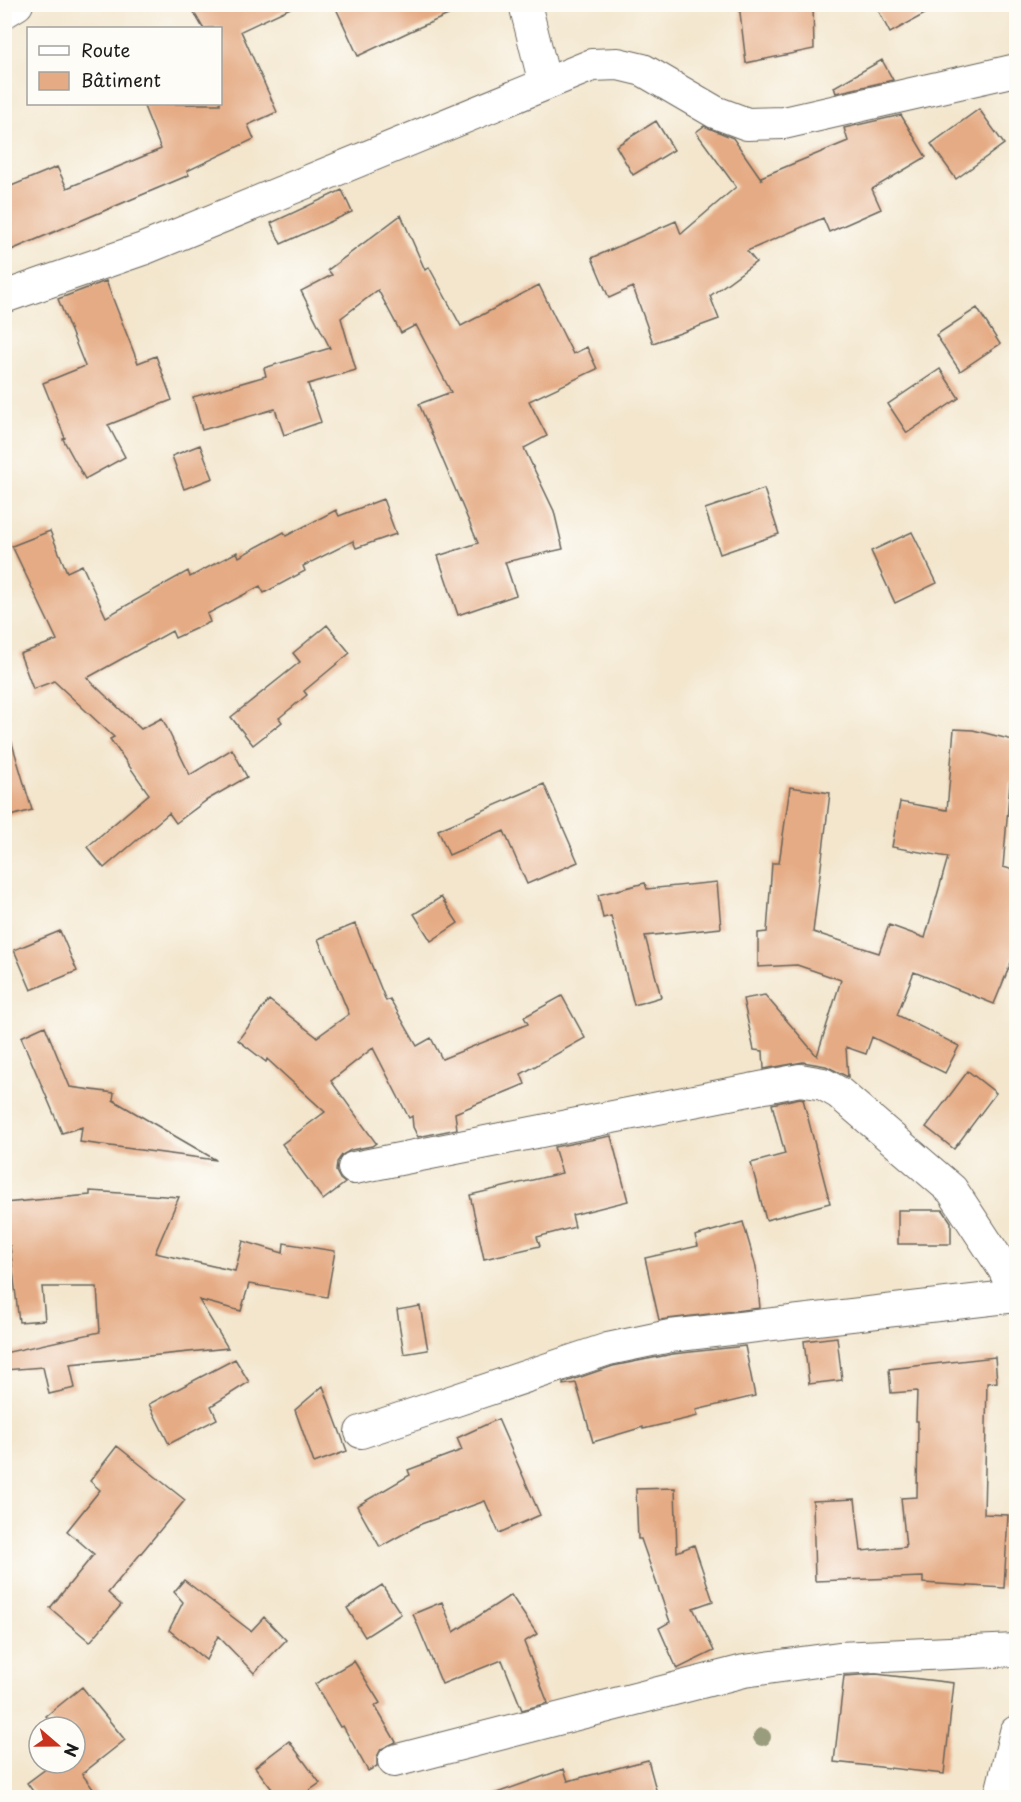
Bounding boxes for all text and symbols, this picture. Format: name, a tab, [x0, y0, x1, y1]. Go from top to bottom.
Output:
legend	[27, 27, 222, 105]
text: Route	[81, 36, 131, 63]
text: Bâtiment	[81, 66, 161, 93]
north arrow	[27, 1715, 87, 1775]
text: N	[59, 1740, 85, 1761]

